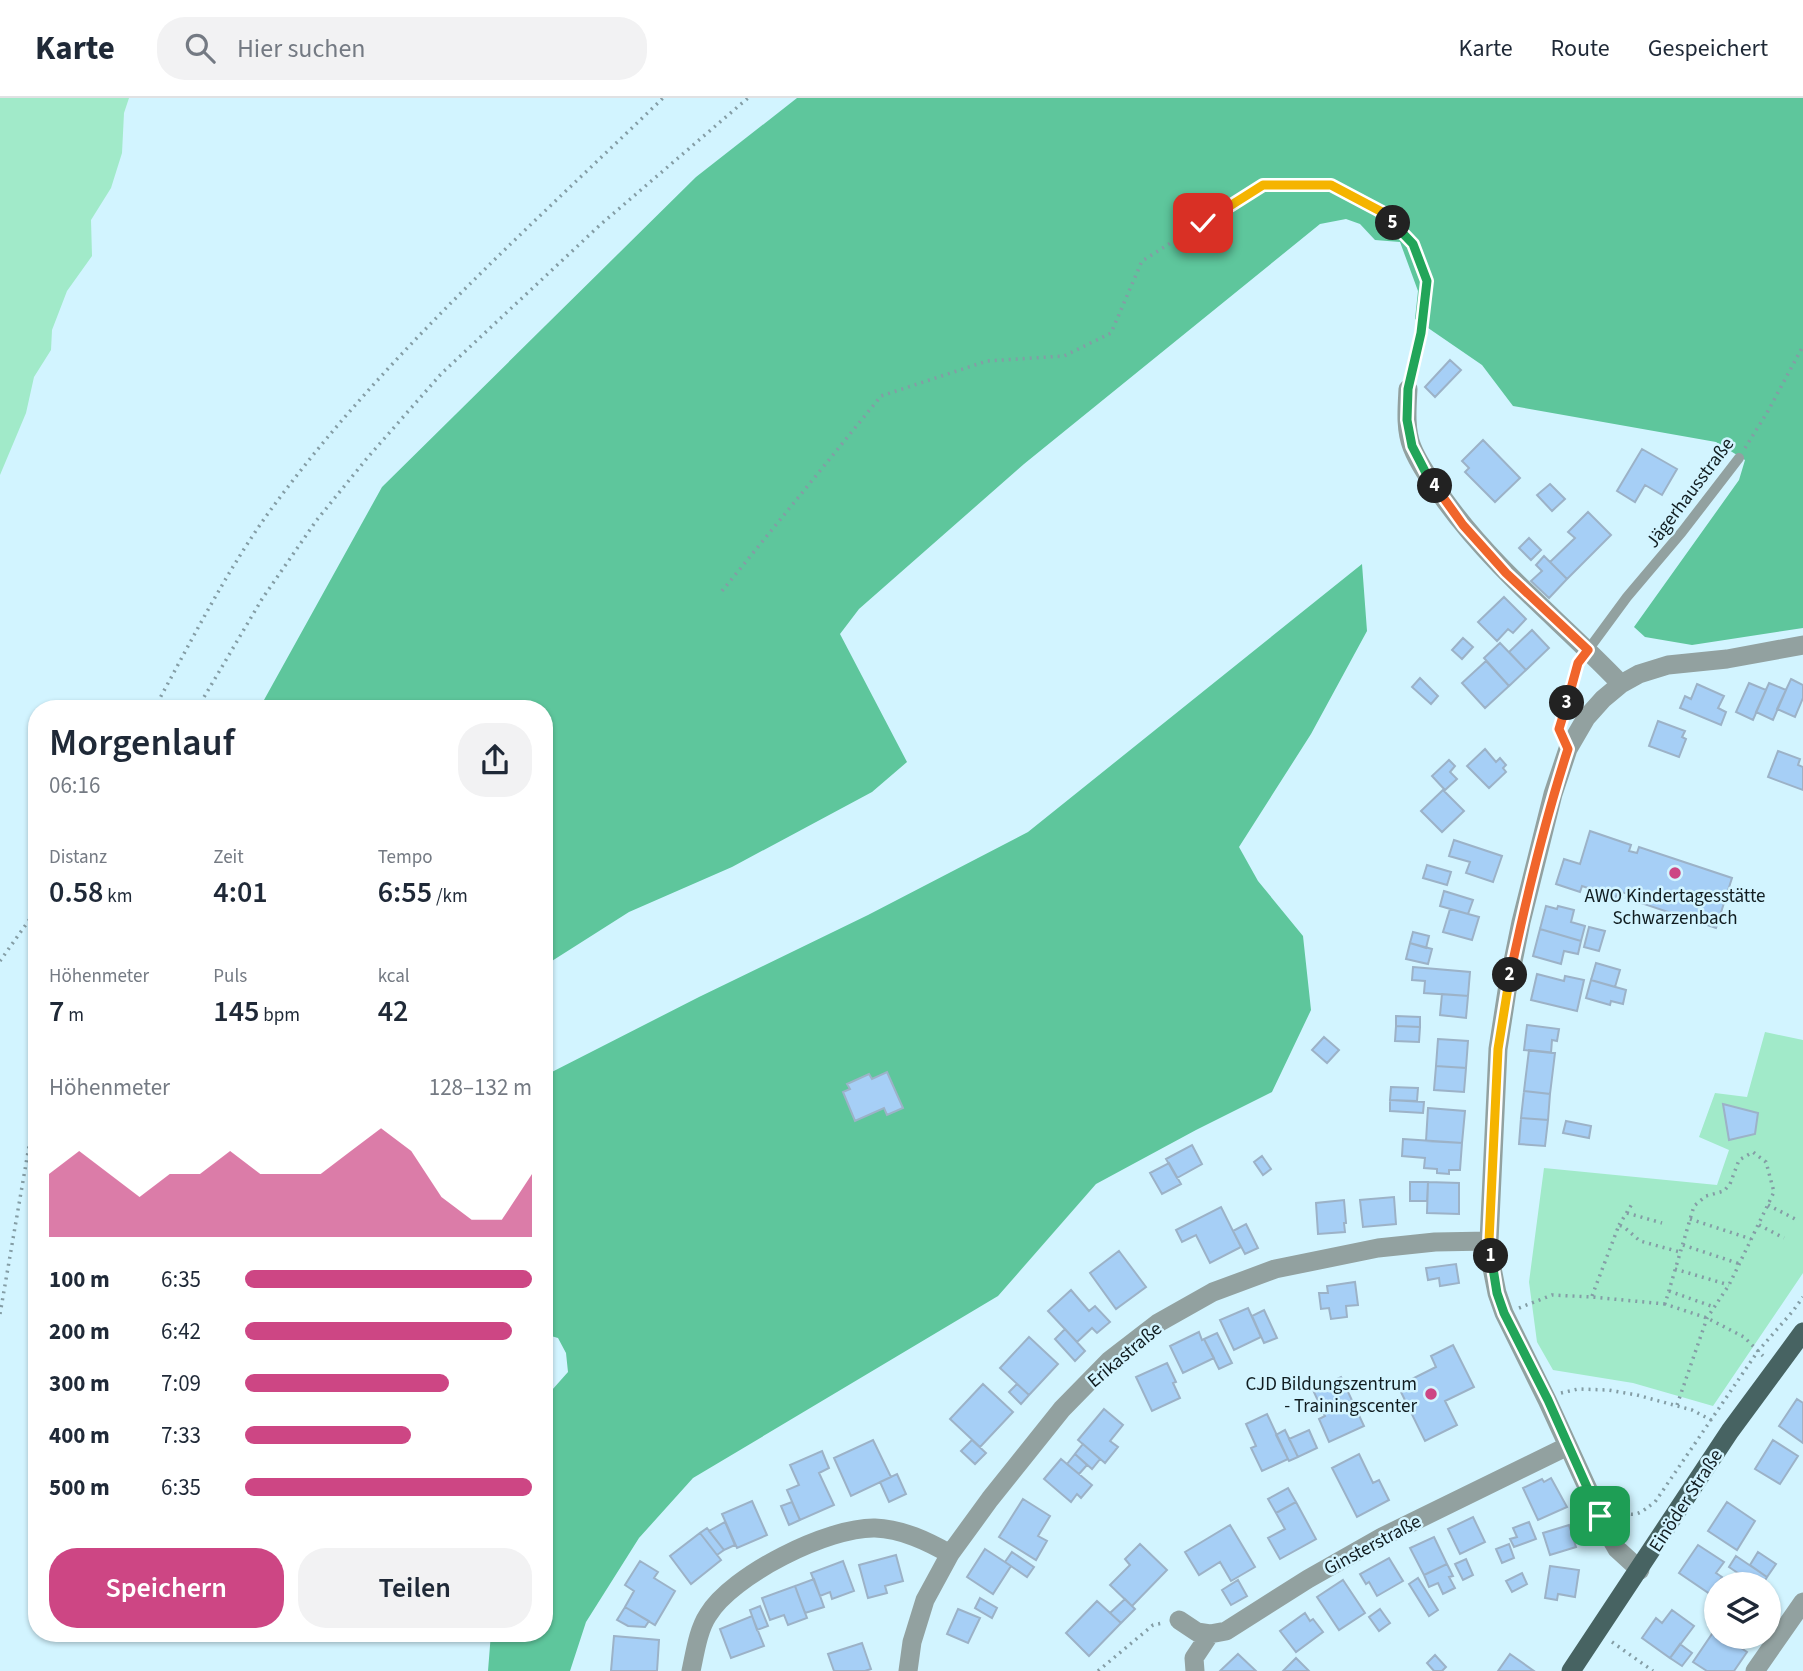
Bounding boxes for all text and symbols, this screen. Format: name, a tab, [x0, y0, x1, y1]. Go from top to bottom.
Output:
search box	[157, 17, 647, 80]
text: Karte	[35, 25, 115, 72]
icon: search	[181, 29, 219, 67]
text: Hier suchen	[237, 30, 366, 67]
text: Karte	[1459, 31, 1513, 66]
text: Route	[1551, 31, 1610, 66]
text: Gespeichert	[1648, 31, 1768, 66]
pin	[1173, 193, 1233, 253]
icon: check	[1184, 204, 1222, 242]
pin: 5	[1376, 206, 1410, 240]
text: 5	[1387, 209, 1398, 236]
street label: Jägerhausstraße	[1640, 432, 1741, 554]
pin: 4	[1418, 468, 1452, 504]
text: 4	[1429, 472, 1440, 499]
pin: 3	[1550, 686, 1584, 720]
text: 3	[1561, 689, 1572, 716]
text: Morgenlauf	[49, 716, 235, 770]
button: share	[458, 723, 532, 797]
text: 06:16	[49, 769, 100, 802]
text: Distanz	[49, 844, 107, 871]
text: Zeit	[213, 844, 244, 871]
text: Tempo	[378, 844, 433, 871]
marker: AWO Kindertagesstätte Schwarzenbach	[1667, 865, 1683, 881]
text: 0.58	[49, 871, 103, 914]
text: 4:01	[213, 871, 268, 914]
text: 6:55	[378, 871, 432, 914]
text: km	[103, 883, 132, 910]
text: /km	[432, 883, 468, 910]
place label: AWO Kindertagesstätte Schwarzenbach	[1584, 883, 1766, 932]
pin: 2	[1492, 958, 1528, 992]
text: 2	[1504, 961, 1515, 988]
text: Höhenmeter	[49, 963, 149, 990]
text: Puls	[213, 963, 247, 990]
text: kcal	[378, 963, 410, 990]
text: 7	[49, 990, 64, 1033]
text: 145	[213, 990, 260, 1033]
text: 42	[378, 990, 408, 1033]
text: m	[64, 1002, 84, 1029]
text: bpm	[260, 1002, 300, 1029]
text: Höhenmeter	[49, 1071, 170, 1104]
text: 128–132 m	[429, 1071, 532, 1104]
pin: 1	[1474, 1238, 1508, 1274]
text: 1	[1485, 1242, 1496, 1269]
text: 100 m	[49, 1263, 110, 1296]
text: 6:35	[161, 1263, 201, 1296]
text: 200 m	[49, 1315, 110, 1348]
text: 6:42	[161, 1315, 201, 1348]
street label: Erikastraße	[1082, 1316, 1168, 1394]
text: 300 m	[49, 1367, 110, 1400]
text: 7:09	[161, 1367, 201, 1400]
place label: CJD Bildungszentrum - Trainingscenter	[1245, 1371, 1417, 1420]
marker: CJD Bildungszentrum - Trainingscenter	[1423, 1386, 1439, 1402]
text: 400 m	[49, 1419, 110, 1452]
text: 7:33	[161, 1419, 201, 1452]
street label: Einöder Straße	[1643, 1444, 1730, 1558]
text: 500 m	[49, 1471, 110, 1504]
text: 6:35	[161, 1471, 201, 1504]
pin	[1570, 1486, 1630, 1546]
icon: arrive	[1581, 1497, 1619, 1535]
street label: Ginsterstraße	[1319, 1508, 1426, 1582]
button: Speichern	[49, 1548, 284, 1628]
button: Teilen	[298, 1548, 532, 1628]
map controls	[1704, 1572, 1781, 1649]
button: layers	[1704, 1572, 1781, 1649]

